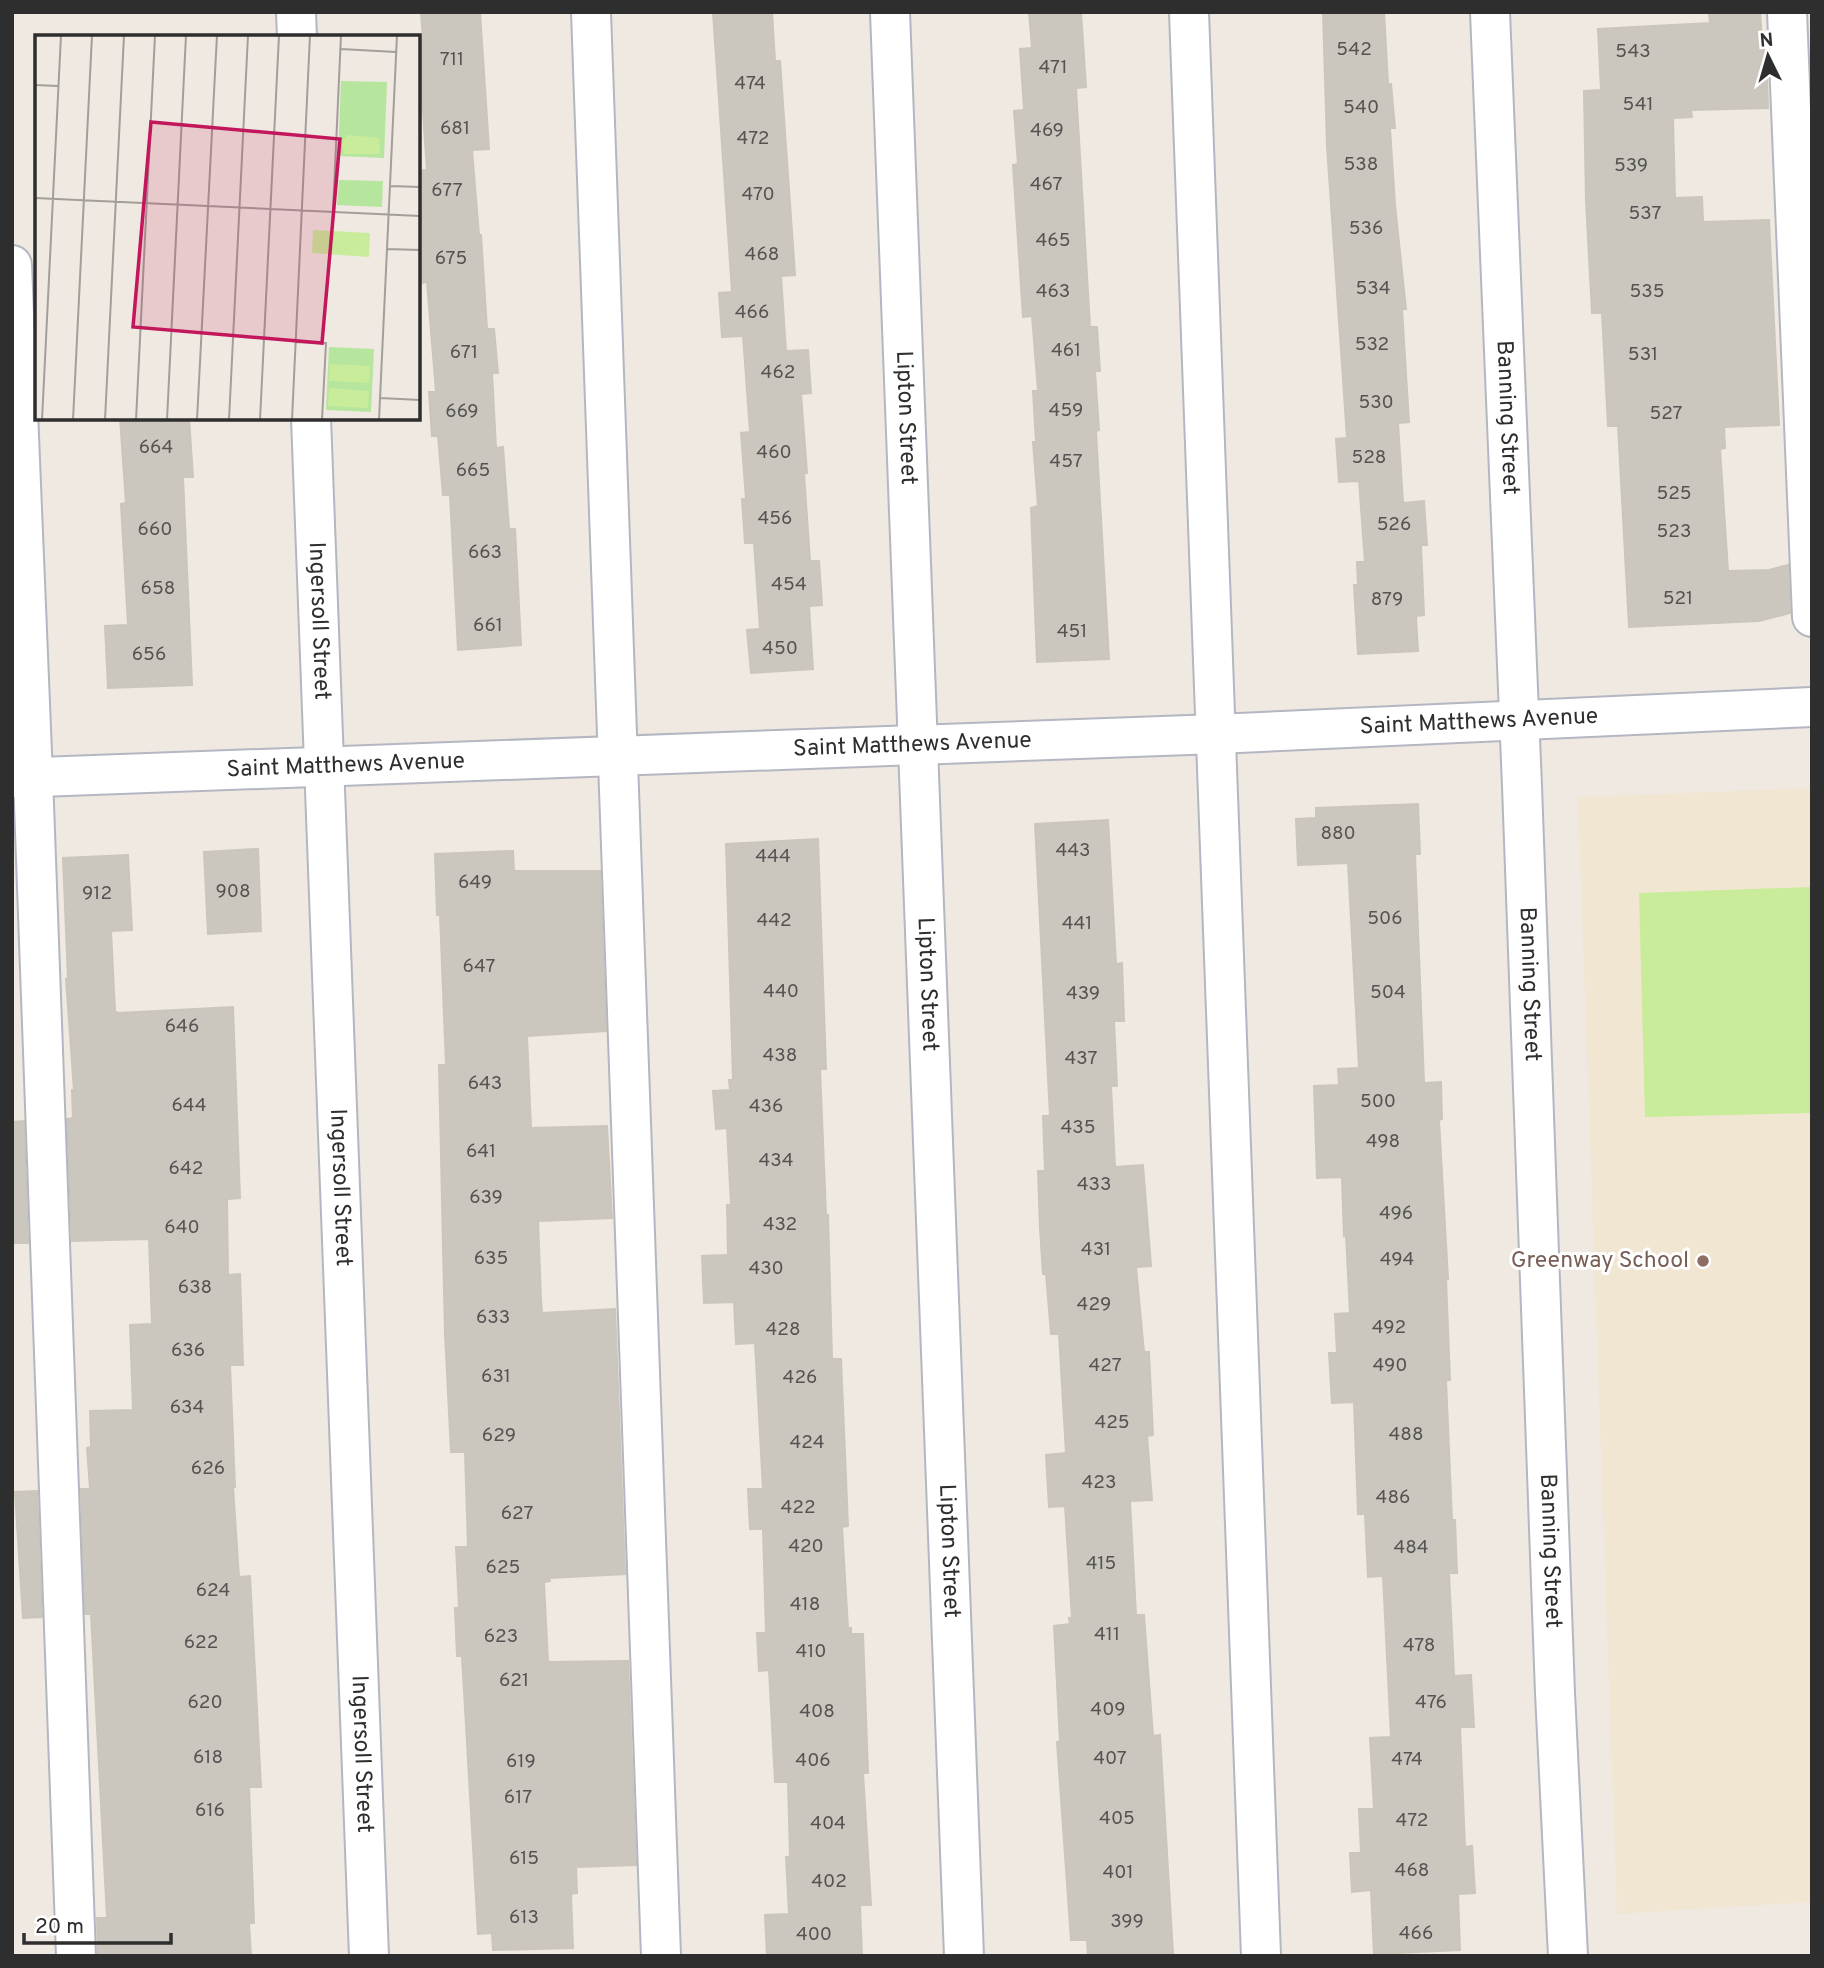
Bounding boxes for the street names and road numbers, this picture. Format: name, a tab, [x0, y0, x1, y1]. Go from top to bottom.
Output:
street label: Banning Street	[1489, 340, 1524, 496]
street label: Lipton Street	[888, 350, 922, 485]
street label: Ingersoll Street	[301, 541, 336, 700]
street label: Saint Matthews Avenue	[1359, 702, 1599, 742]
street label: Saint Matthews Avenue	[793, 726, 1032, 764]
street label: Saint Matthews Avenue	[226, 747, 466, 785]
street label: Banning Street	[1512, 906, 1547, 1062]
street label: Lipton Street	[910, 917, 944, 1052]
street label: Ingersoll Street	[323, 1108, 357, 1267]
street label: Banning Street	[1533, 1473, 1567, 1629]
street label: Lipton Street	[932, 1483, 966, 1619]
street label: Ingersoll Street	[344, 1674, 379, 1834]

